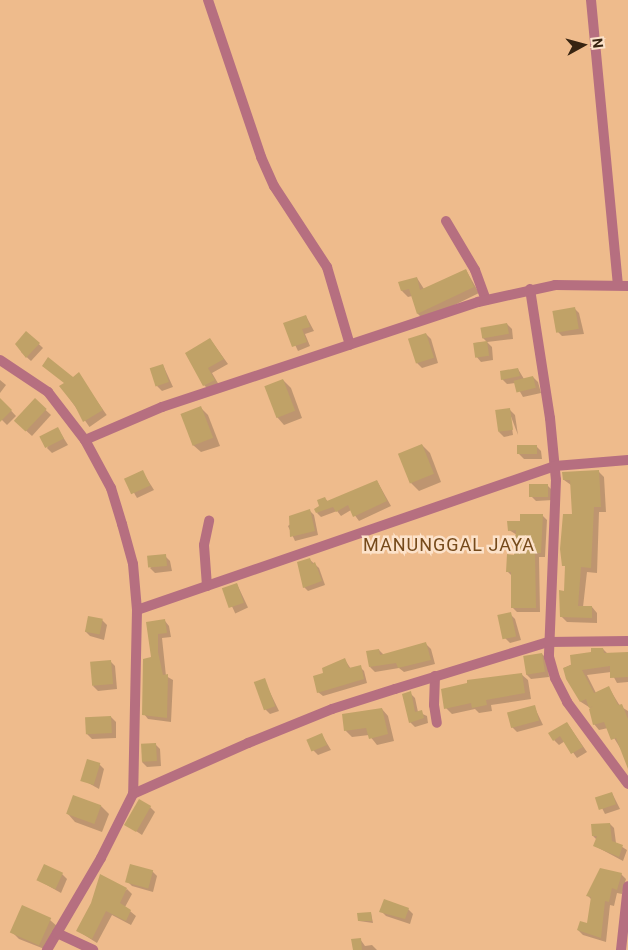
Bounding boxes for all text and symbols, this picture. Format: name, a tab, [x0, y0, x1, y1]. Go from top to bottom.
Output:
north arrow	[558, 20, 608, 70]
text: N	[589, 37, 606, 49]
district label: MANUNGGAL JAYA	[361, 534, 537, 556]

